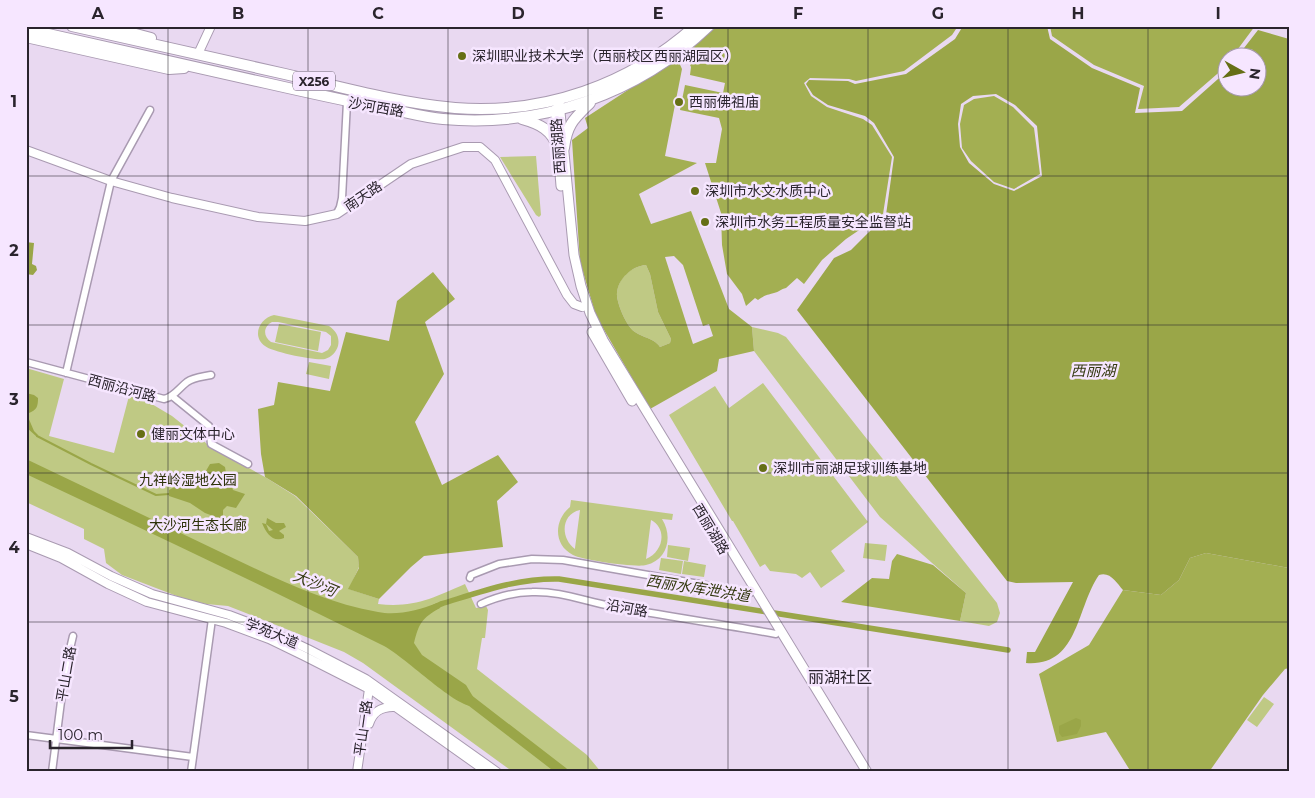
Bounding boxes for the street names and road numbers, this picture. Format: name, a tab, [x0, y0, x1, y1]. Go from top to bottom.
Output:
road number: X256	[293, 72, 335, 90]
street label: 沙河西路	[347, 93, 405, 121]
street label: 西丽湖路	[547, 117, 569, 175]
street label: 南天路	[341, 177, 385, 215]
street label: 西丽沿河路	[86, 370, 158, 406]
street label: 西丽湖路	[689, 500, 733, 558]
street label: 沿河路	[605, 595, 649, 621]
street label: 学苑大道	[243, 614, 301, 652]
street label: 平山二路	[52, 645, 80, 703]
street label: 平山一路	[350, 699, 376, 757]

